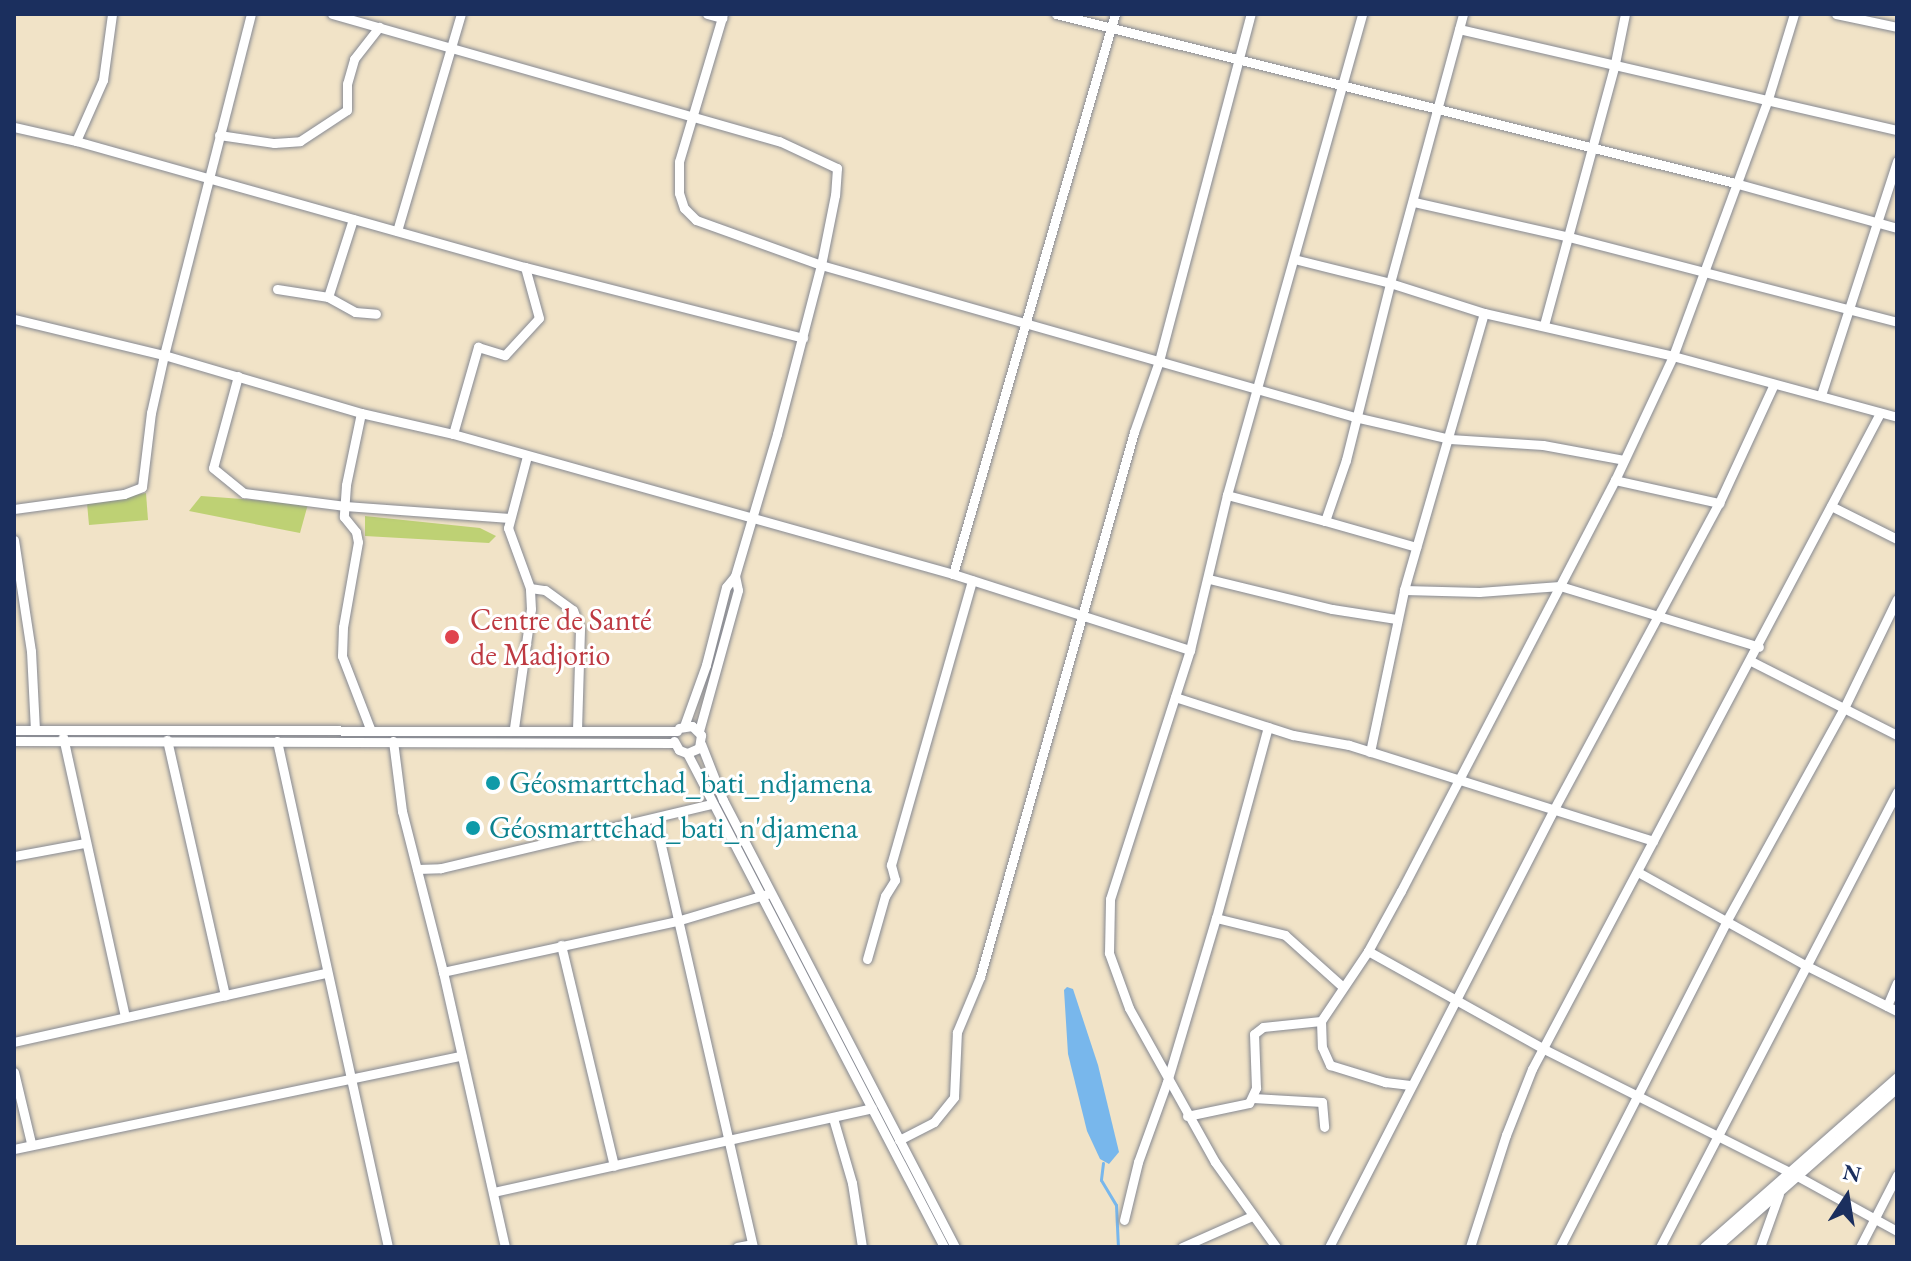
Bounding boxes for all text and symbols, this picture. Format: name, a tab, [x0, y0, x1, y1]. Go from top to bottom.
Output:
place label: Centre de Santé de Madjorio	[470, 602, 652, 672]
marker: Centre de Santé de Madjorio	[441, 626, 463, 648]
place label: Géosmarttchad_bati_ndjamena	[509, 765, 872, 801]
marker: Géosmarttchad_bati_ndjamena	[484, 774, 502, 792]
place label: Géosmarttchad_bati_n'djamena	[489, 810, 858, 846]
marker: Géosmarttchad_bati_n'djamena	[464, 819, 482, 837]
north arrow	[1807, 1157, 1887, 1237]
text: N	[1840, 1157, 1864, 1189]

